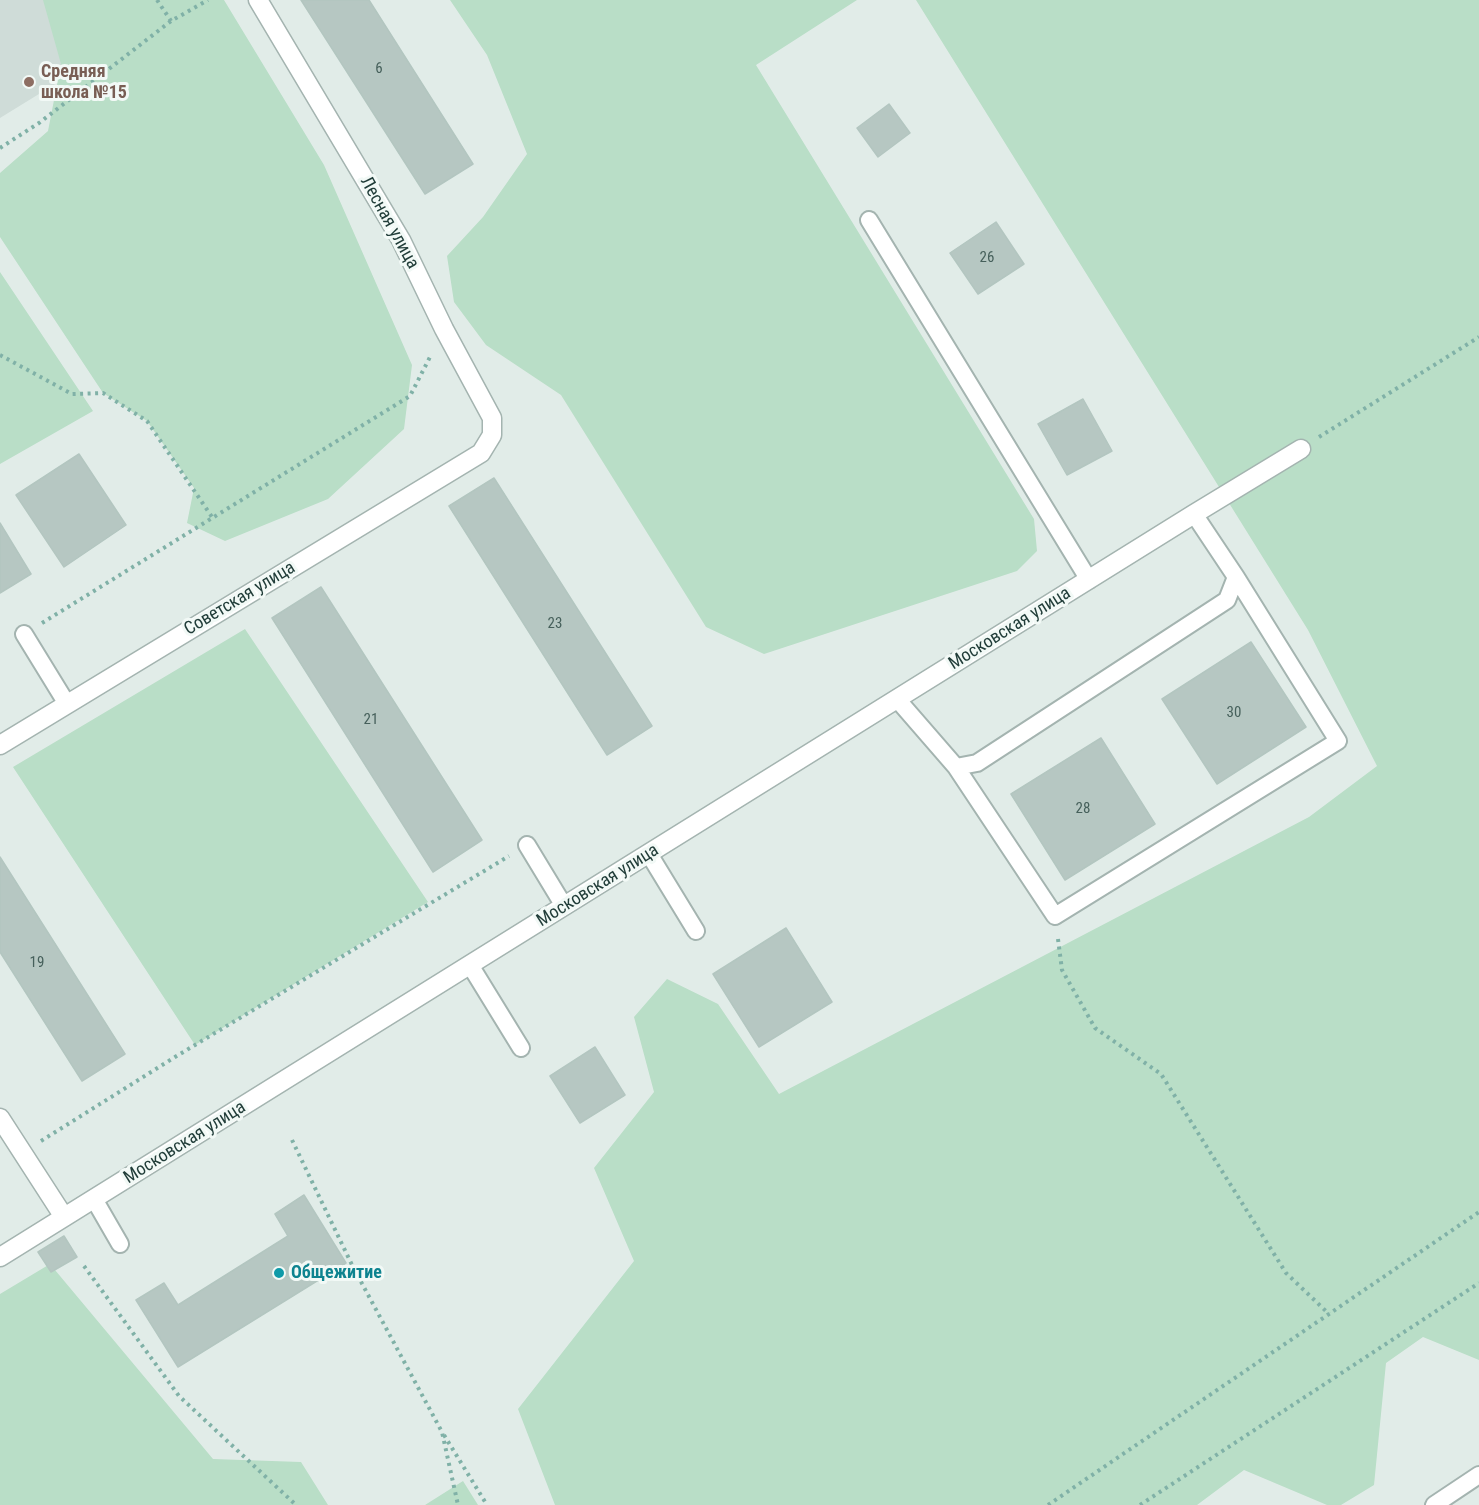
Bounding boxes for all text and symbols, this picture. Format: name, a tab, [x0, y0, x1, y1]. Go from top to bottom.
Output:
house number: 6	[375, 60, 383, 78]
place label: Средняя школа №15	[41, 61, 127, 104]
marker: Средняя школа №15	[22, 75, 36, 89]
street label: Лесная улица	[355, 173, 423, 273]
house number: 26	[980, 249, 994, 267]
street label: Советская улица	[181, 557, 299, 641]
street label: Московская улица	[945, 583, 1075, 675]
house number: 23	[548, 615, 562, 633]
house number: 30	[1227, 704, 1241, 722]
house number: 21	[364, 711, 378, 729]
house number: 28	[1076, 800, 1090, 818]
street label: Московская улица	[533, 840, 663, 932]
house number: 19	[30, 954, 44, 972]
street label: Московская улица	[120, 1097, 250, 1189]
place label: Общежитие	[291, 1262, 382, 1284]
marker: Общежитие	[272, 1266, 286, 1280]

